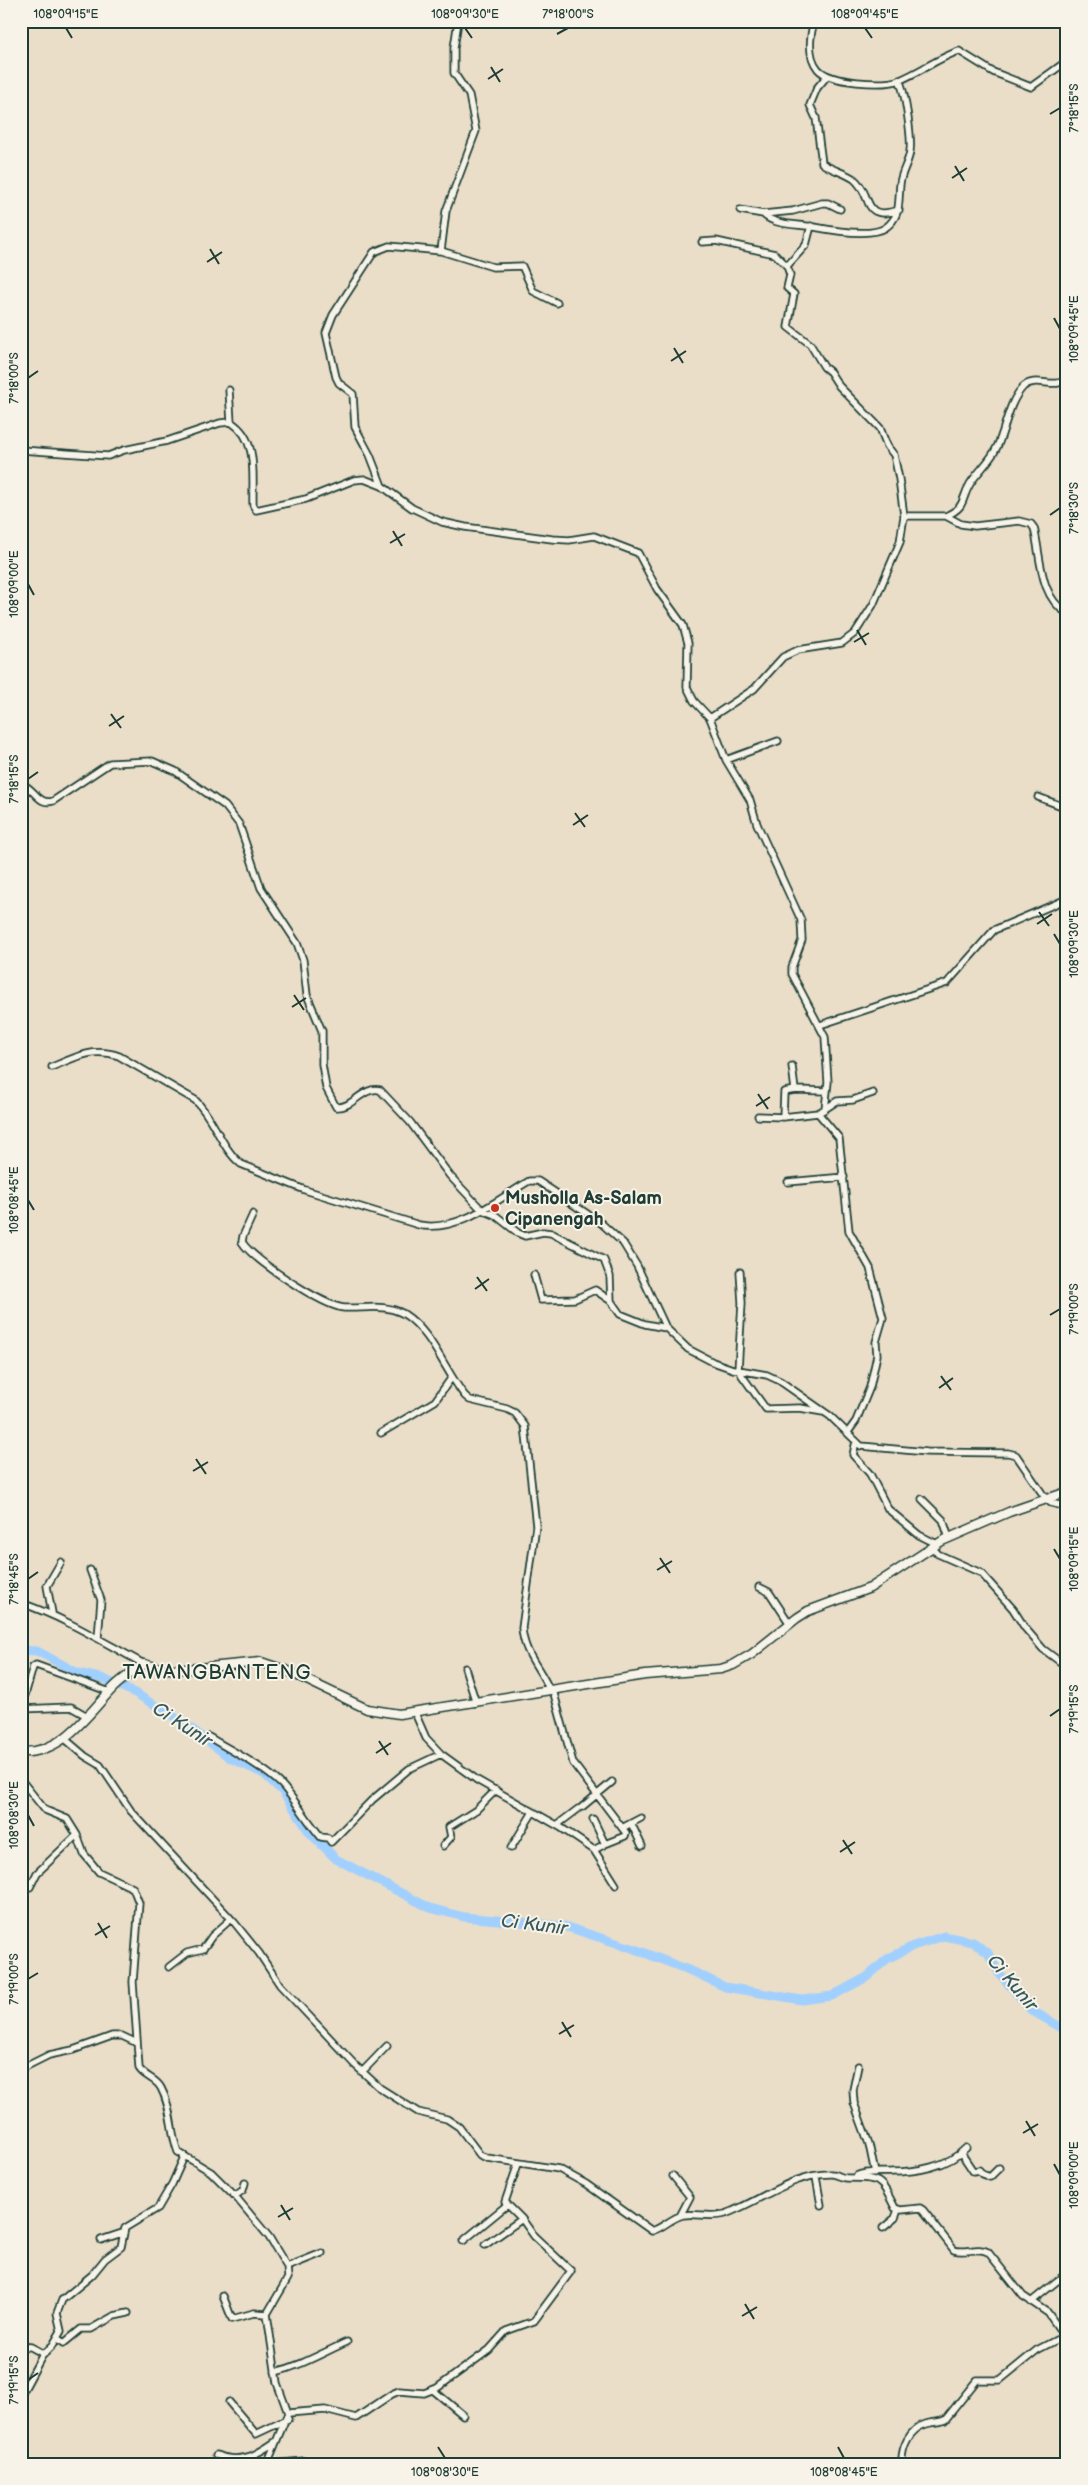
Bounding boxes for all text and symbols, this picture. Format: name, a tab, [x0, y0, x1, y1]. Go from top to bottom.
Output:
text: 108°09'15"E	[34, 7, 98, 22]
text: 108°09'30"E	[431, 7, 499, 22]
text: 7°18'00"S	[542, 7, 594, 22]
text: 108°09'45"E	[831, 7, 899, 22]
text: 7°18'15"S	[1067, 83, 1082, 133]
text: 108°09'45"E	[1067, 295, 1082, 363]
text: 7°18'00"S	[7, 352, 22, 404]
text: 7°18'30"S	[1067, 482, 1082, 534]
text: 108°09'00"E	[7, 550, 22, 618]
text: 7°18'15"S	[7, 754, 22, 804]
text: 108°09'30"E	[1067, 910, 1082, 978]
text: 108°08'45"E	[7, 1166, 22, 1234]
place label: Musholla As-Salam Cipanengah	[505, 1188, 662, 1230]
marker: Musholla As-Salam Cipanengah	[489, 1202, 501, 1214]
text: 7°19'00"S	[1067, 1283, 1082, 1335]
text: 108°09'15"E	[1067, 1527, 1082, 1591]
text: 7°18'45"S	[7, 1553, 22, 1605]
district label: TAWANGBANTENG	[122, 1661, 312, 1685]
text: 7°19'15"S	[1067, 1685, 1082, 1733]
water label: Ci Kunir	[148, 1697, 217, 1753]
text: 108°08'30"E	[7, 1781, 22, 1849]
water label: Ci Kunir	[499, 1910, 570, 1941]
water label: Ci Kunir	[982, 1950, 1043, 2017]
text: 7°19'00"S	[7, 1953, 22, 2005]
text: 108°09'00"E	[1067, 2141, 1082, 2209]
text: 7°19'15"S	[7, 2356, 22, 2404]
text: 108°08'30"E	[411, 2465, 479, 2480]
text: 108°08'45"E	[810, 2465, 878, 2480]

